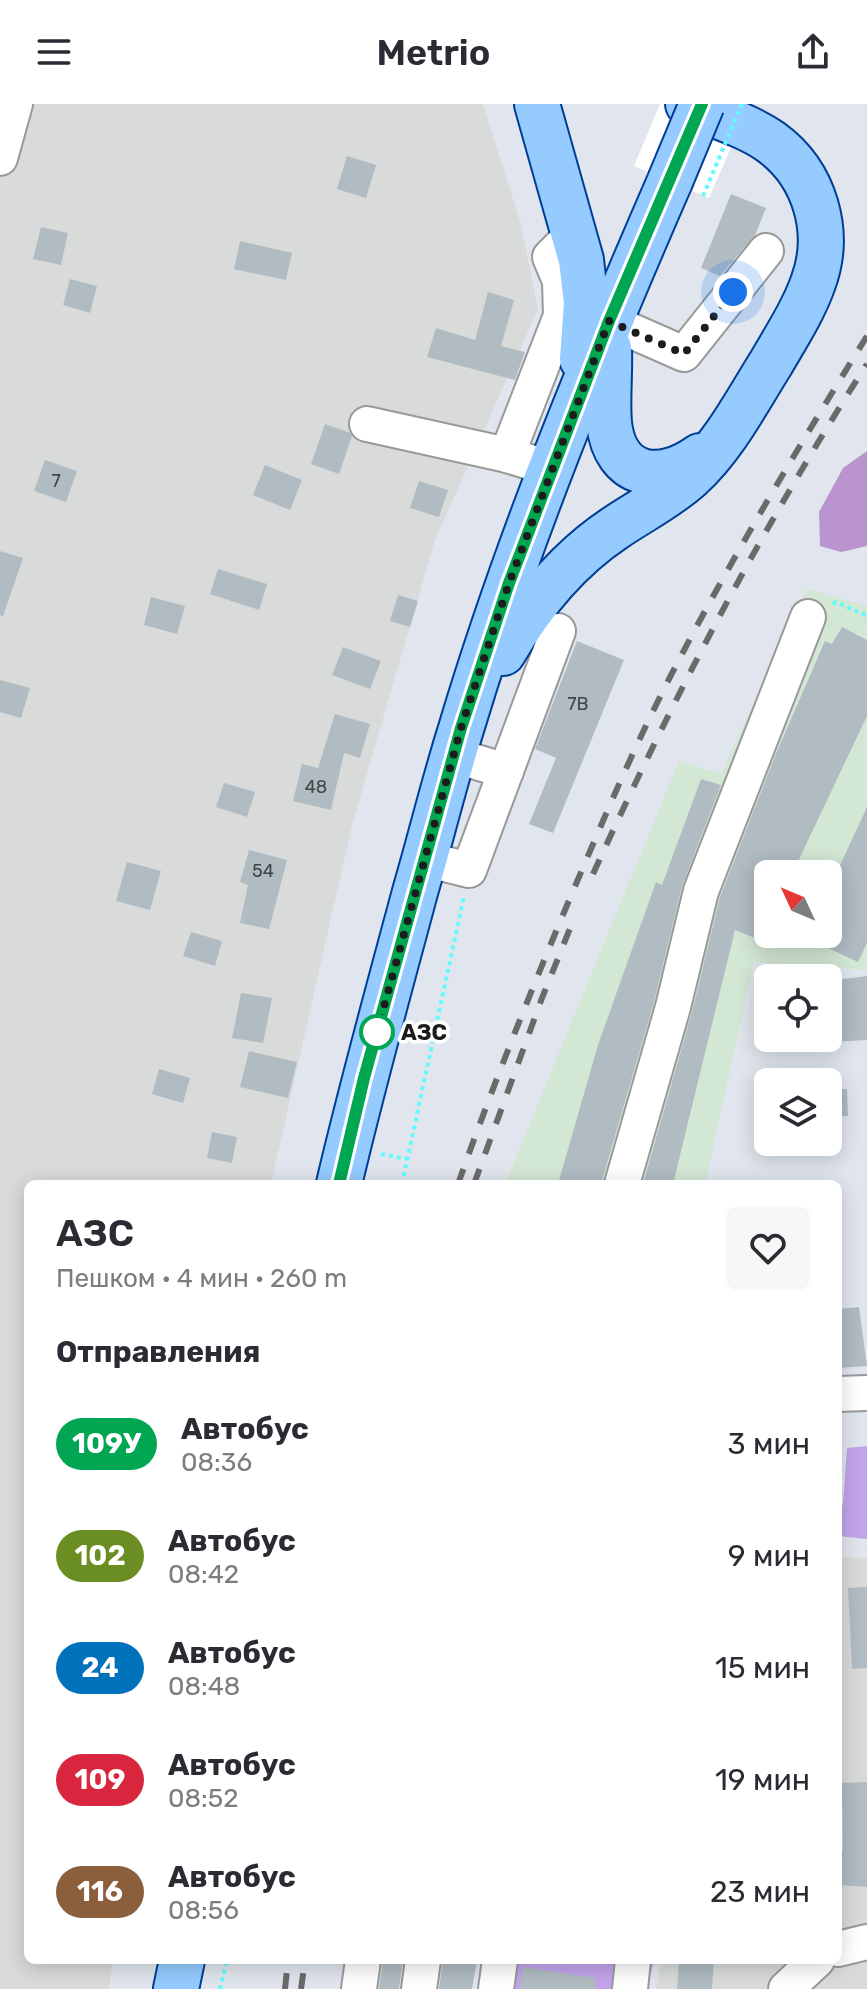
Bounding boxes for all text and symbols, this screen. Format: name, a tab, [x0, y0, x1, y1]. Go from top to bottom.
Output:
icon: menu	[32, 30, 76, 74]
icon: share	[791, 30, 835, 74]
text: Metrio	[377, 31, 490, 74]
your location	[713, 272, 753, 312]
house number: 7	[51, 470, 61, 492]
house number: 7В	[567, 693, 589, 715]
house number: 48	[305, 776, 327, 798]
house number: 54	[252, 860, 274, 882]
north arrow	[754, 860, 842, 948]
map controls	[754, 860, 842, 1156]
button: locate	[754, 964, 842, 1052]
marker: АЗС	[360, 1015, 394, 1049]
place label: АЗС	[401, 1019, 447, 1046]
button: layers	[754, 1068, 842, 1156]
button: heart	[726, 1206, 810, 1290]
text: АЗС	[56, 1210, 134, 1256]
text: Пешком · 4 мин · 260 m	[56, 1263, 347, 1294]
text: Отправления	[56, 1334, 260, 1370]
text: Автобус	[181, 1411, 309, 1447]
text: 3 мин	[728, 1426, 810, 1462]
text: 109У	[72, 1427, 141, 1460]
text: 08:36	[181, 1447, 252, 1478]
text: Автобус	[168, 1523, 296, 1559]
text: 9 мин	[728, 1538, 810, 1574]
text: 102	[74, 1539, 126, 1572]
text: 08:42	[168, 1559, 239, 1590]
text: Автобус	[168, 1635, 296, 1671]
text: 15 мин	[715, 1650, 810, 1686]
text: 24	[81, 1651, 119, 1684]
text: 08:48	[168, 1671, 240, 1702]
text: Автобус	[168, 1747, 296, 1783]
text: 19 мин	[715, 1762, 810, 1798]
text: 109	[75, 1763, 125, 1796]
text: 08:52	[168, 1783, 238, 1814]
text: Автобус	[168, 1859, 296, 1895]
text: 23 мин	[710, 1874, 810, 1910]
text: 116	[77, 1875, 123, 1908]
text: 08:56	[168, 1895, 239, 1926]

